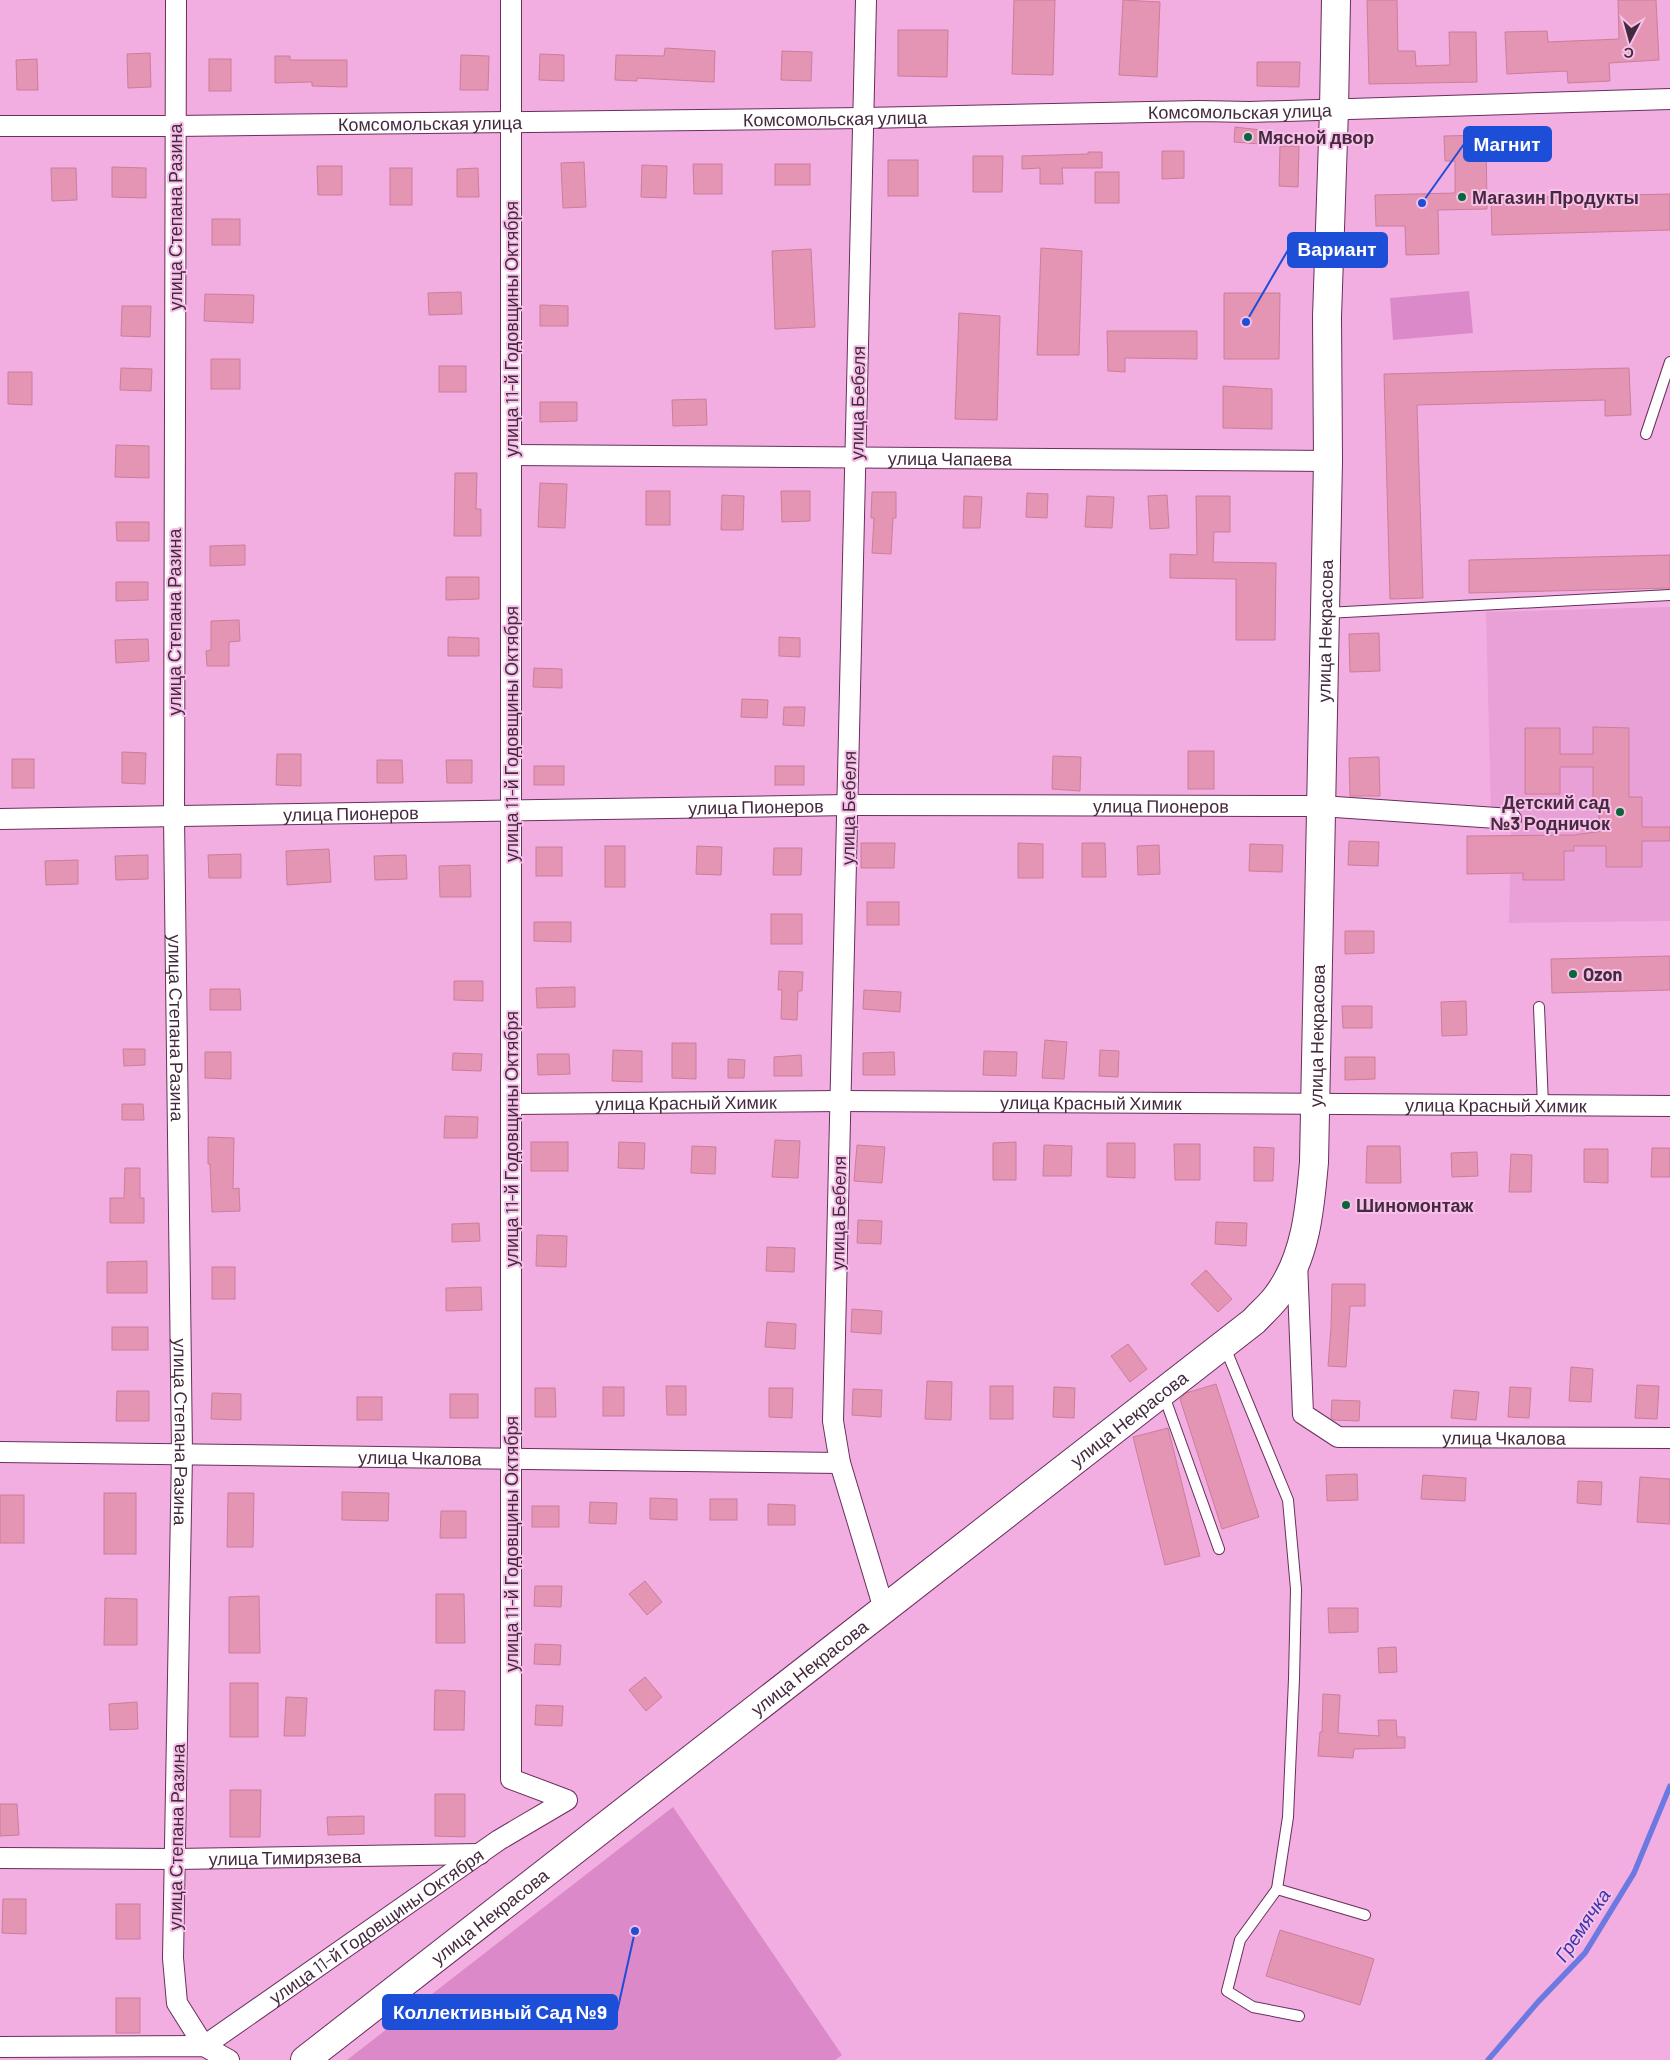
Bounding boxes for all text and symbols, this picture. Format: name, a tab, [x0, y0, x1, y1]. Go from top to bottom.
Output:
north arrow	[1605, 15, 1655, 65]
text: С	[1623, 44, 1635, 62]
street label: Комсомольская улица	[1148, 98, 1333, 123]
street label: Комсомольская улица	[743, 106, 928, 130]
street label: Комсомольская улица	[338, 111, 523, 135]
street label: улица Степана Разина	[164, 123, 186, 310]
place label: Мясной двор	[1258, 126, 1374, 148]
callout: Магнит	[1464, 127, 1551, 161]
marker: Мясной двор	[1242, 131, 1254, 143]
text: Магнит	[1473, 132, 1541, 155]
place label: Магазин Продукты	[1472, 186, 1639, 208]
marker: Магазин Продукты	[1456, 191, 1468, 203]
street label: улица 11-й Годовщины Октября	[500, 201, 522, 457]
callout: Вариант	[1288, 233, 1387, 267]
text: Вариант	[1298, 237, 1376, 260]
street label: улица Бебеля	[845, 346, 869, 460]
street label: улица Чапаева	[888, 447, 1013, 470]
street label: улица Степана Разина	[163, 528, 185, 715]
street label: улица Некрасова	[1312, 558, 1337, 702]
street label: улица 11-й Годовщины Октября	[500, 606, 522, 862]
street label: улица Бебеля	[836, 751, 860, 865]
place label: Детский сад №3 Родничок	[1490, 791, 1611, 834]
street label: улица Пионеров	[688, 794, 824, 819]
street label: улица Пионеров	[1093, 795, 1229, 817]
street label: улица Пионеров	[283, 801, 419, 825]
marker: Детский сад №3 Родничок	[1614, 806, 1626, 818]
street label: улица Степана Разина	[164, 934, 189, 1123]
street label: улица Некрасова	[1304, 963, 1329, 1107]
place label: Ozon	[1583, 963, 1622, 985]
marker: Ozon	[1567, 968, 1579, 980]
street label: улица 11-й Годовщины Октября	[500, 1011, 522, 1267]
street label: улица Красный Химик	[595, 1091, 777, 1114]
street label: улица Красный Химик	[1000, 1091, 1182, 1114]
street label: улица Красный Химик	[1405, 1093, 1587, 1116]
street label: улица Бебеля	[826, 1156, 850, 1270]
place label: Шиномонтаж	[1356, 1194, 1474, 1216]
marker: Шиномонтаж	[1340, 1199, 1352, 1211]
street label: улица Степана Разина	[170, 1338, 193, 1527]
street label: улица Некрасова	[1066, 1365, 1193, 1471]
street label: улица 11-й Годовщины Октября	[500, 1416, 522, 1672]
street label: улица Чкалова	[1442, 1426, 1567, 1449]
street label: улица Чкалова	[358, 1446, 483, 1469]
street label: улица Некрасова	[746, 1614, 873, 1720]
street label: улица Степана Разина	[163, 1742, 189, 1931]
street label: улица 11-й Годовщины Октября	[265, 1843, 487, 2008]
street label: улица Тимирязева	[208, 1845, 363, 1869]
street label: улица Некрасова	[427, 1863, 553, 1969]
water label: Гремячка	[1549, 1884, 1615, 1966]
callout: Коллективный Сад №9	[383, 1995, 617, 2029]
text: Коллективный Сад №9	[393, 2000, 607, 2023]

